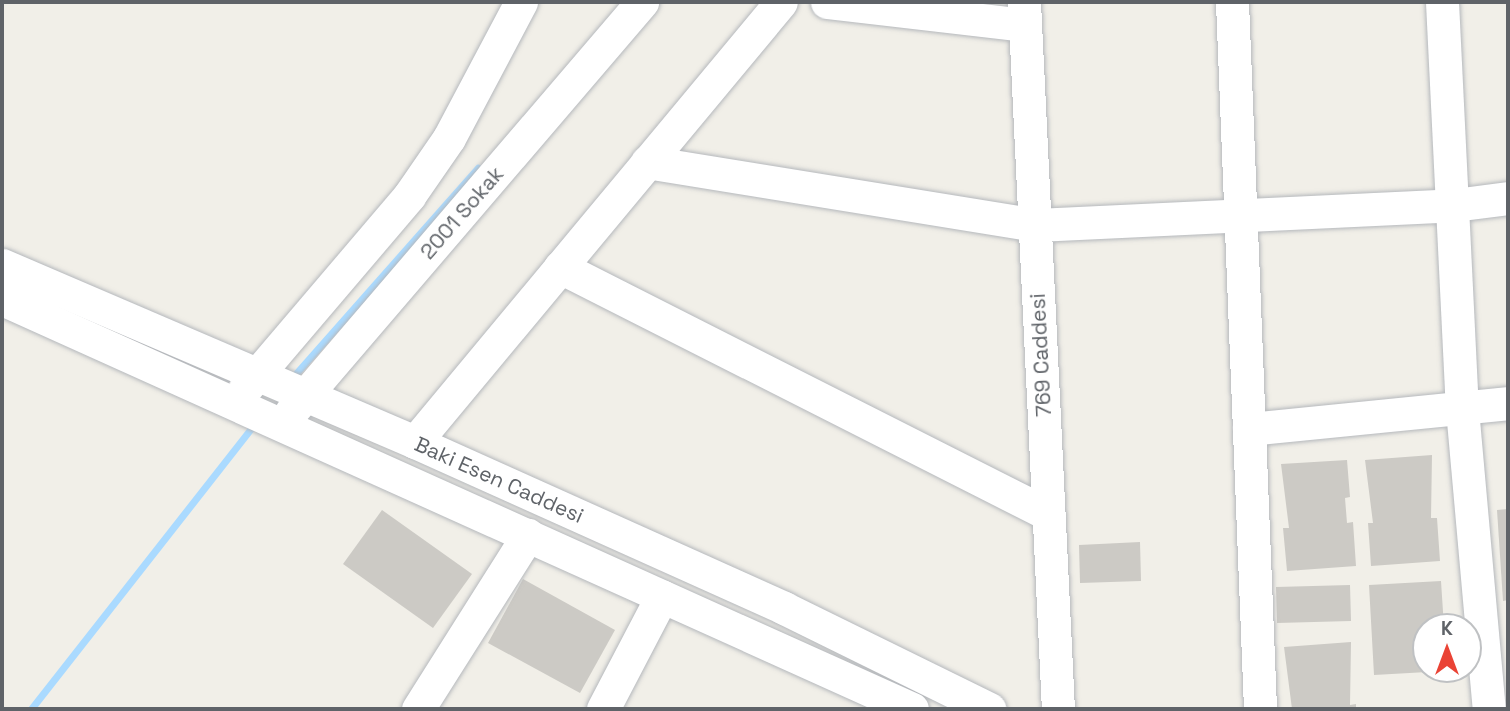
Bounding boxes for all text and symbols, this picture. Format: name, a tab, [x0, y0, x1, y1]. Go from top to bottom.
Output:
street label: 2001 Sokak	[415, 162, 509, 264]
street label: 769 Caddesi	[1025, 293, 1057, 417]
street label: Baki Esen Caddesi	[411, 431, 587, 529]
north arrow	[1412, 613, 1482, 683]
text: K	[1441, 616, 1453, 641]

